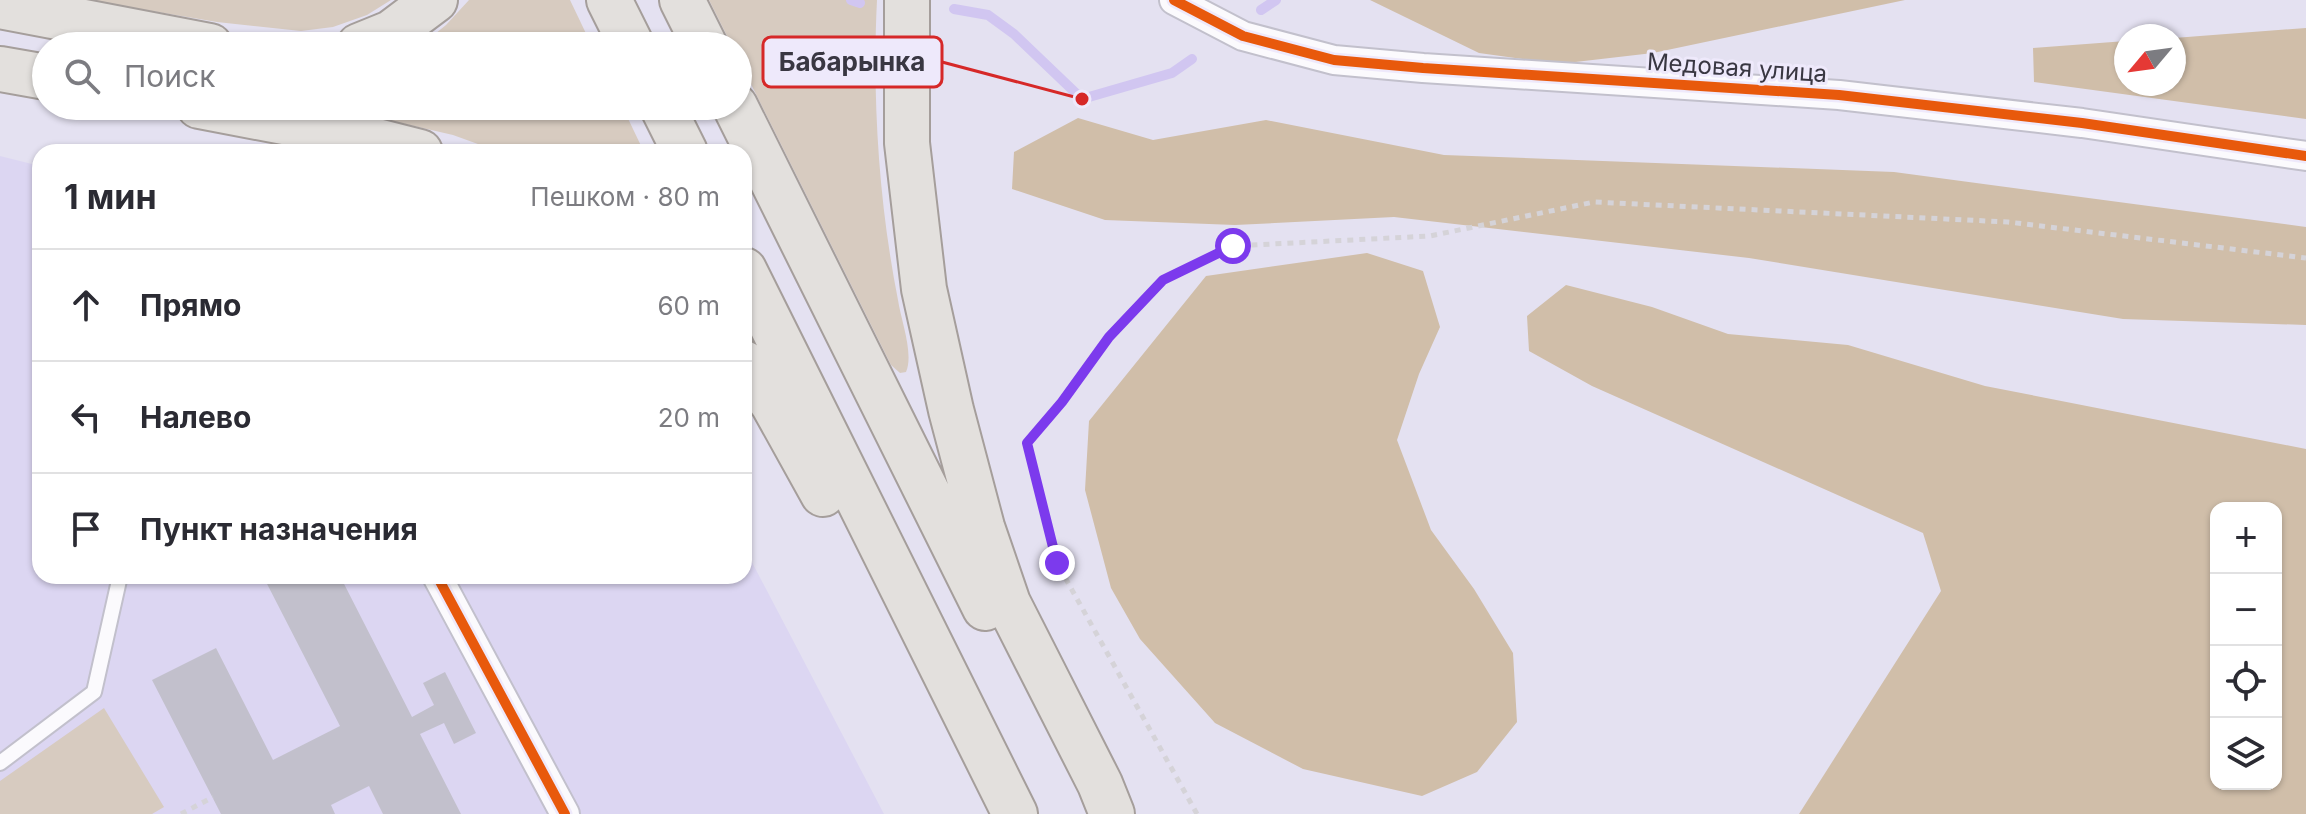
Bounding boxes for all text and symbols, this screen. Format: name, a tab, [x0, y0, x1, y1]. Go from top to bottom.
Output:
north arrow	[2114, 24, 2186, 96]
search box	[32, 32, 752, 120]
callout: Бабарынка	[763, 37, 942, 87]
text: Бабарынка	[779, 46, 925, 77]
street label: Медовая улица	[1646, 47, 1828, 88]
icon: search	[60, 54, 104, 98]
text: Поиск	[124, 58, 215, 94]
text: 1 мин	[64, 176, 157, 217]
text: Пешком · 80 m	[530, 181, 720, 212]
route start	[1215, 228, 1251, 264]
icon: ahead	[64, 283, 108, 327]
text: Прямо	[140, 287, 241, 323]
text: 60 m	[657, 290, 720, 321]
icon: left	[64, 395, 108, 439]
text: Налево	[140, 399, 252, 435]
text: 20 m	[658, 402, 720, 433]
map controls	[2210, 502, 2282, 790]
button: +	[2210, 502, 2282, 574]
icon: arrive	[64, 507, 108, 551]
text: Пункт назначения	[140, 511, 418, 547]
route end	[1039, 545, 1075, 581]
button: −	[2210, 574, 2282, 646]
button: locate	[2210, 646, 2282, 718]
button: layers	[2210, 718, 2282, 790]

